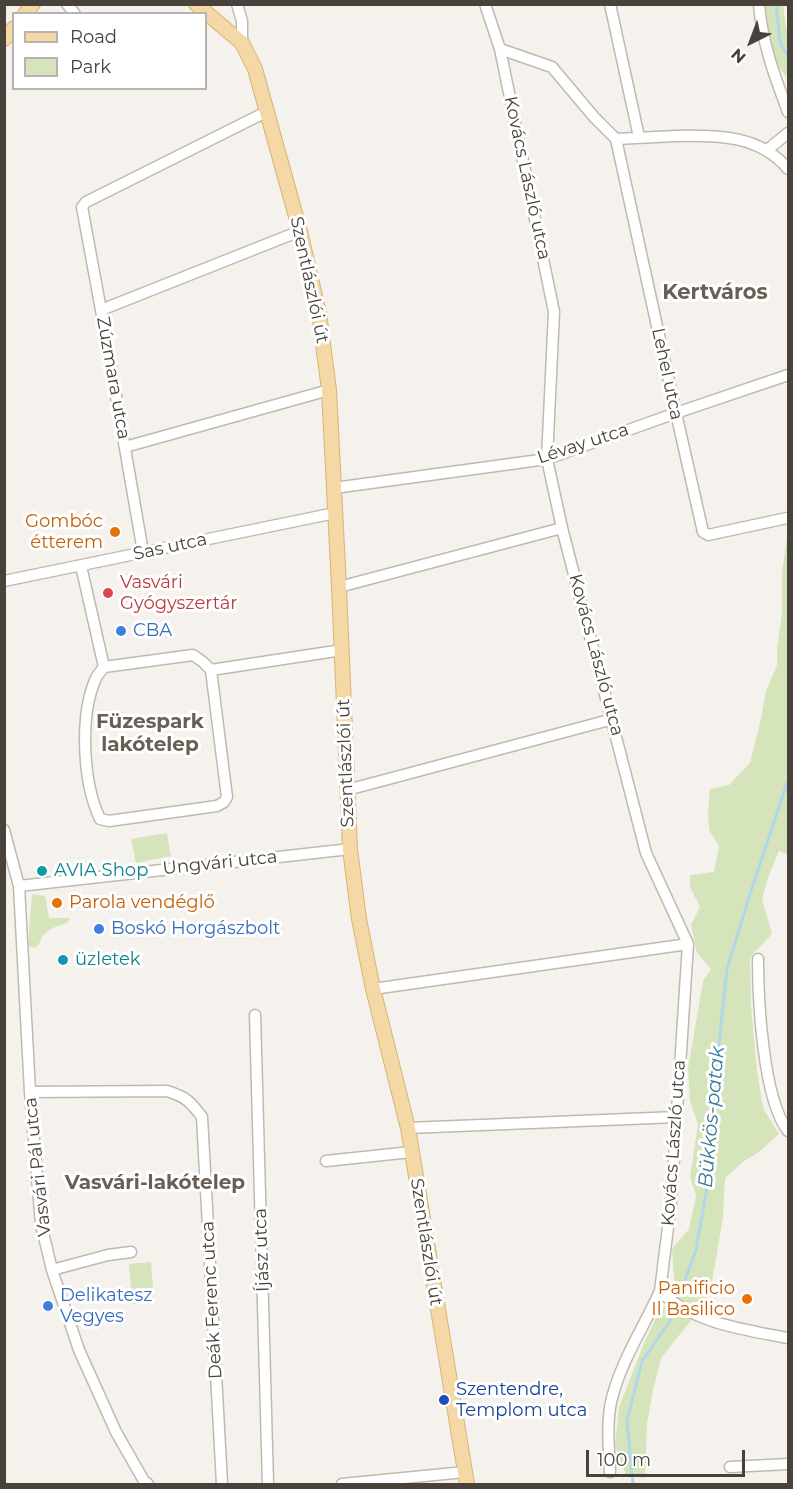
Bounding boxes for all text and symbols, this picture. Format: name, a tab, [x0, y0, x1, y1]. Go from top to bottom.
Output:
legend	[12, 12, 207, 90]
north arrow	[721, 12, 781, 72]
text: Road	[70, 26, 117, 48]
text: N	[727, 44, 750, 67]
text: Park	[70, 56, 111, 78]
street label: Kovács László utca	[499, 94, 555, 262]
street label: Szentlászlói út	[285, 215, 333, 345]
district label: Kertváros	[662, 280, 768, 306]
street label: Zúzmara utca	[92, 315, 134, 441]
street label: Lehel utca	[647, 326, 687, 422]
street label: Lévay utca	[534, 419, 632, 469]
place label: Gombóc étterem	[25, 511, 103, 554]
marker: Gombóc étterem	[108, 525, 122, 539]
street label: Sas utca	[131, 529, 209, 565]
place label: Vasvári Gyógyszertár	[120, 572, 238, 614]
street label: Kovács László utca	[564, 572, 628, 738]
marker: Vasvári Gyógyszertár	[101, 586, 115, 600]
place label: CBA	[133, 620, 172, 642]
marker: CBA	[114, 624, 128, 638]
street label: Szentlászlói út	[333, 698, 359, 828]
district label: Füzespark lakótelep	[96, 710, 204, 757]
street label: Ungvári utca	[162, 846, 278, 880]
place label: AVIA Shop	[54, 860, 148, 882]
marker: AVIA Shop	[35, 864, 49, 878]
place label: Parola vendéglő	[69, 892, 215, 914]
marker: Parola vendéglő	[50, 896, 64, 910]
place label: Boskó Horgászbolt	[111, 918, 280, 940]
marker: Boskó Horgászbolt	[92, 922, 106, 936]
place label: üzletek	[75, 949, 141, 971]
marker: üzletek	[56, 953, 70, 967]
water label: Bükkös-patak	[694, 1045, 730, 1189]
street label: Kovács László utca	[657, 1059, 691, 1227]
street label: Vasvári Pál utca	[20, 1096, 56, 1238]
district label: Vasvári-lakótelep	[65, 1171, 245, 1195]
street label: Szentlászlói út	[405, 1177, 447, 1307]
street label: Íjász utca	[250, 1208, 274, 1292]
street label: Deák Ferenc utca	[197, 1220, 227, 1380]
place label: Panificio Il Basilico	[651, 1278, 735, 1320]
place label: Delikatesz Vegyes	[60, 1285, 152, 1328]
marker: Panificio Il Basilico	[740, 1292, 754, 1306]
marker: Delikatesz Vegyes	[41, 1299, 55, 1313]
place label: Szentendre, Templom utca	[456, 1379, 587, 1422]
marker: Szentendre, Templom utca	[437, 1393, 451, 1407]
scale bar	[589, 1438, 748, 1476]
text: 100 m	[597, 1449, 651, 1471]

